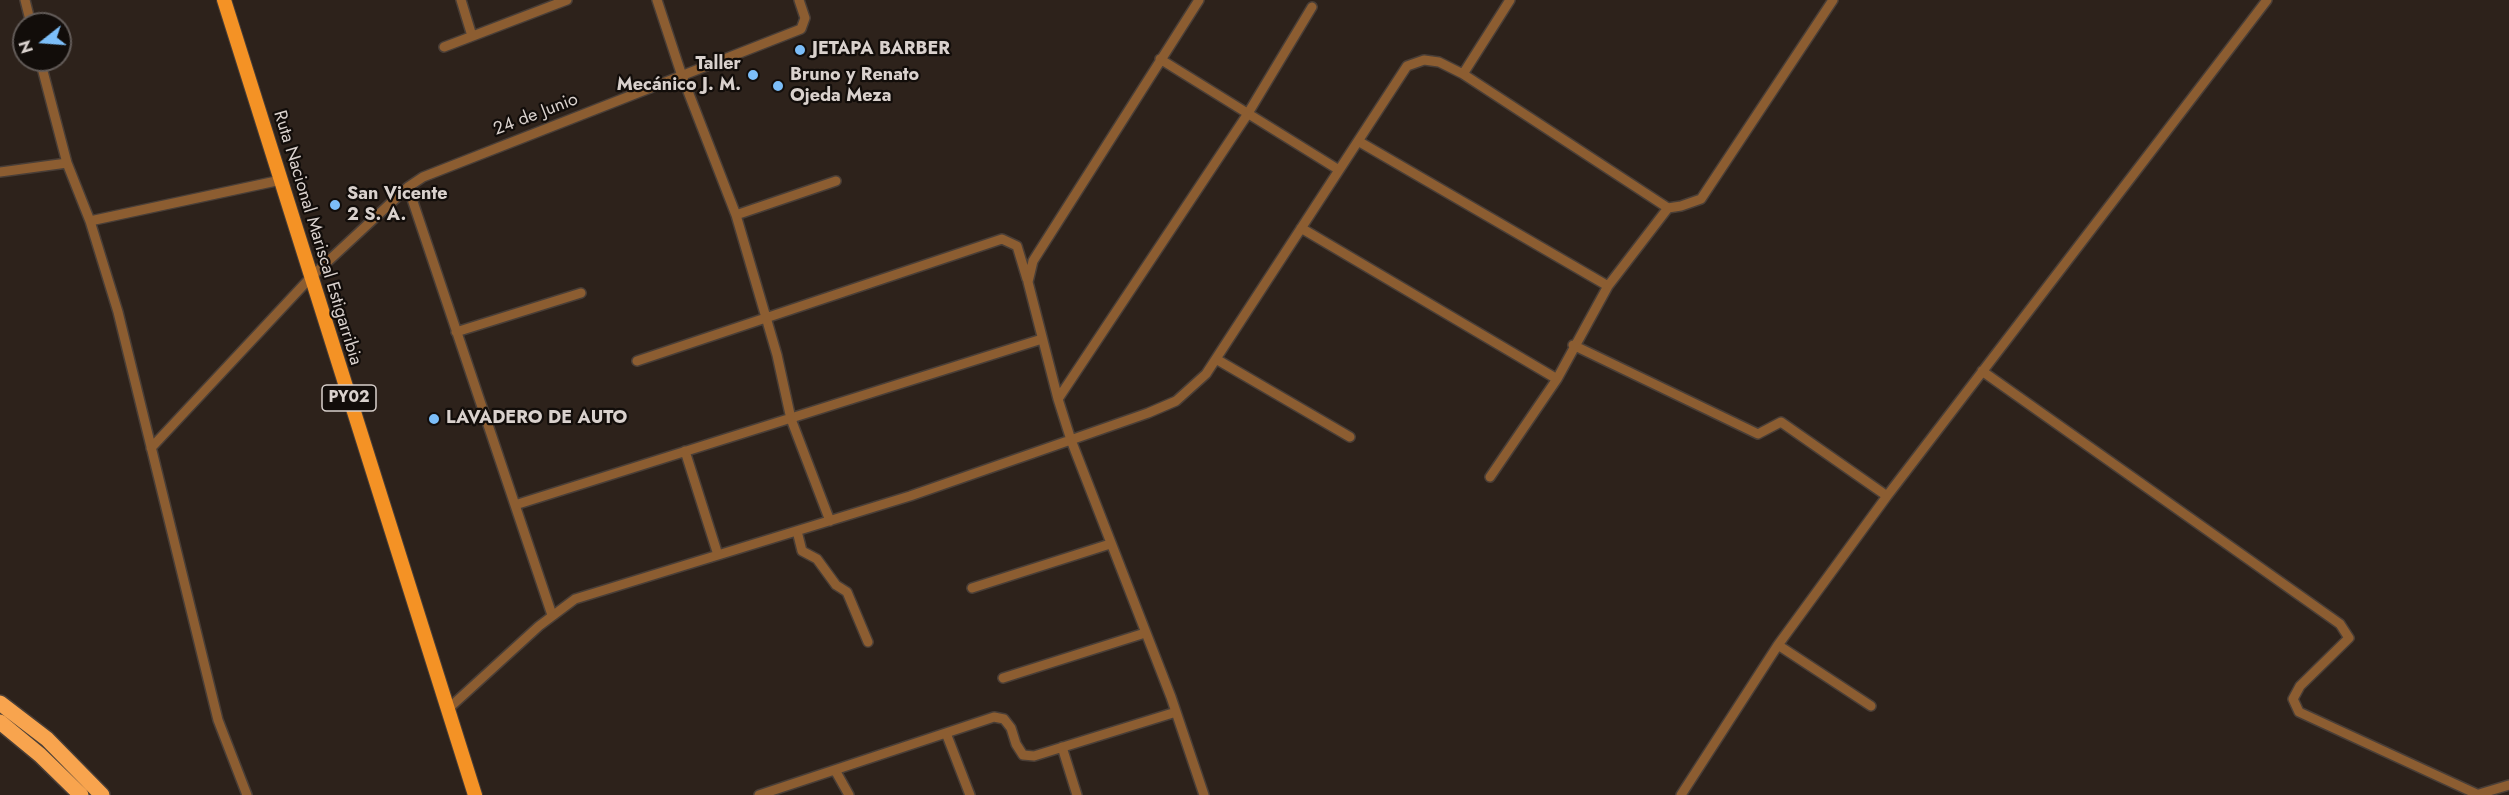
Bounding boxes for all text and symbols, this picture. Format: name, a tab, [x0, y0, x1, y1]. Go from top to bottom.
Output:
north arrow	[12, 12, 72, 72]
text: N	[13, 37, 39, 56]
place label: JETAPA BARBER	[812, 39, 950, 61]
marker: JETAPA BARBER	[793, 43, 807, 57]
place label: Taller Mecánico J. M.	[617, 54, 741, 97]
place label: Bruno y Renato Ojeda Meza	[790, 65, 919, 107]
marker: Taller Mecánico J. M.	[746, 68, 760, 82]
marker: Bruno y Renato Ojeda Meza	[771, 79, 785, 93]
street label: 24 de Junio	[491, 89, 581, 141]
street label: Ruta Nacional Mariscal Estigarribia	[268, 108, 366, 368]
place label: San Vicente 2 S. A.	[347, 184, 447, 226]
marker: San Vicente 2 S. A.	[328, 198, 342, 212]
road number: PY02	[322, 385, 376, 411]
place label: LAVADERO DE AUTO	[446, 408, 627, 430]
marker: LAVADERO DE AUTO	[427, 412, 441, 426]

